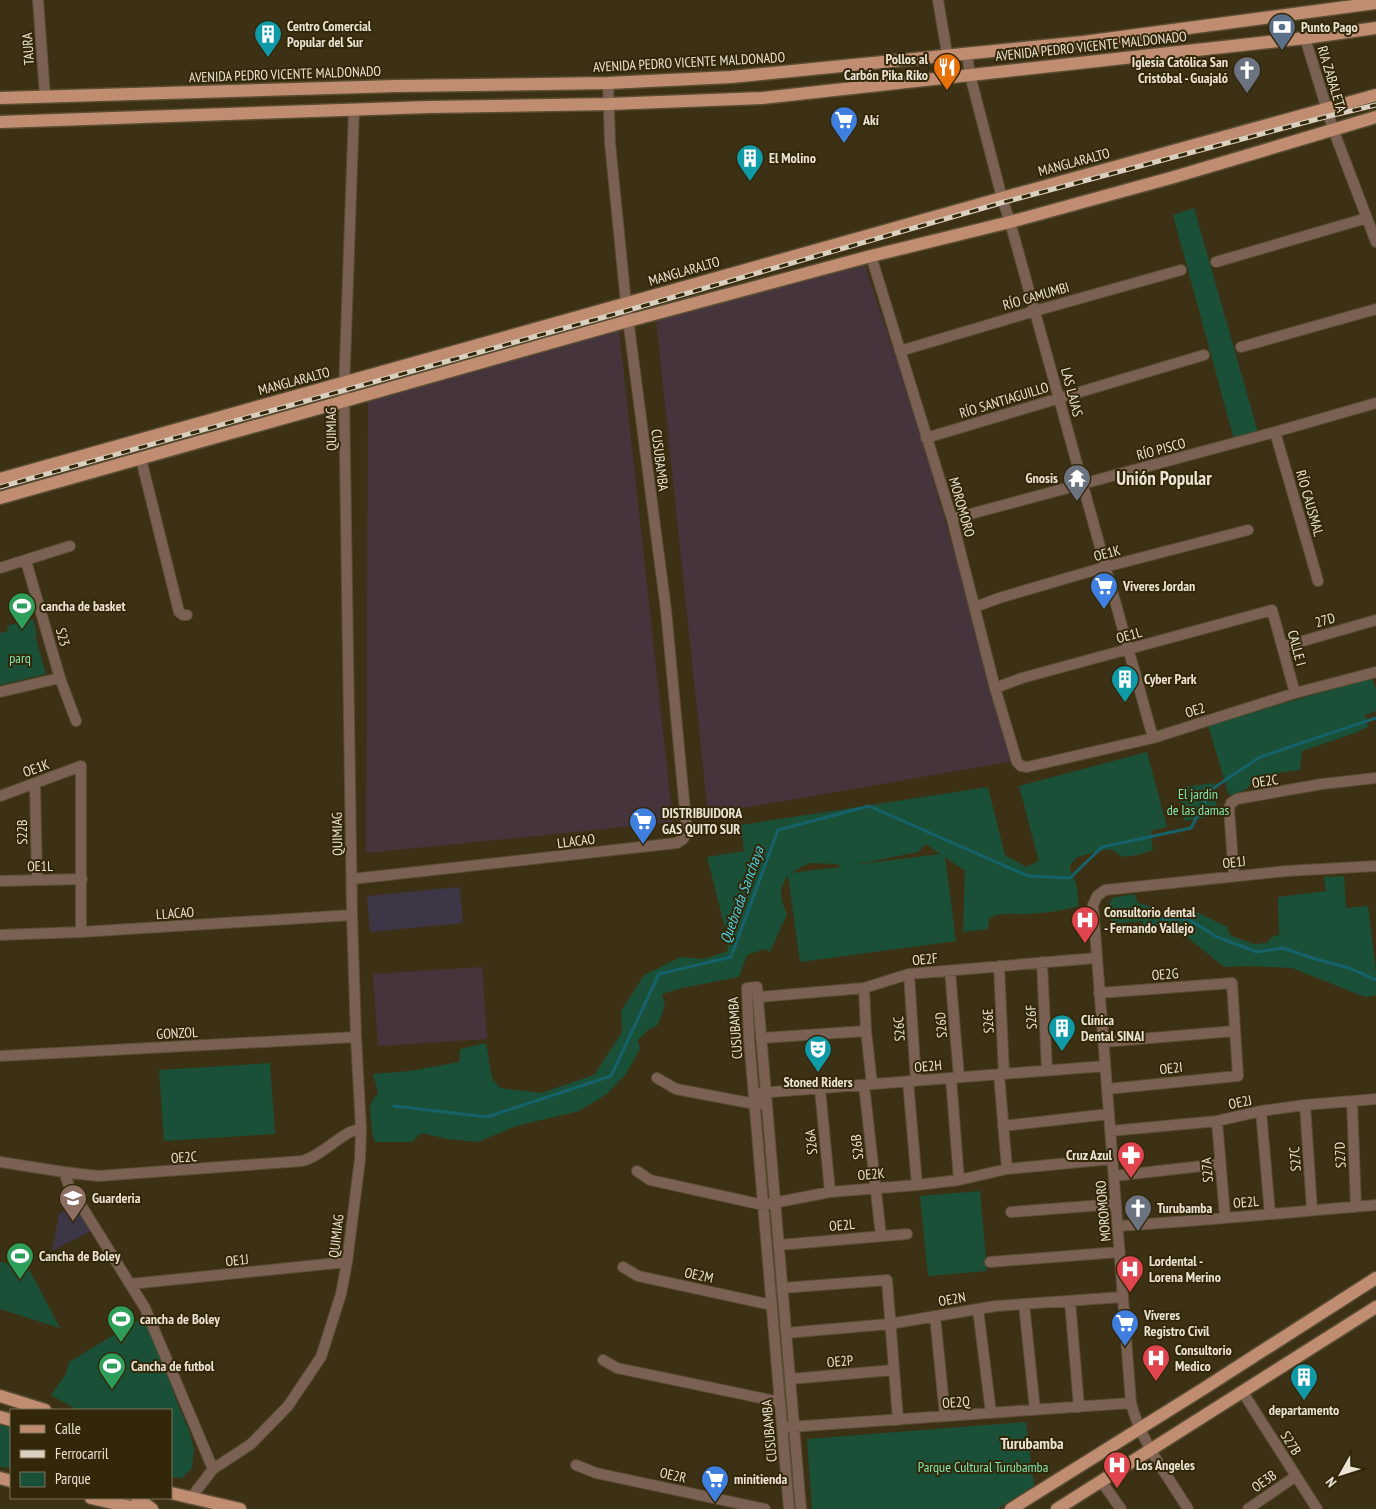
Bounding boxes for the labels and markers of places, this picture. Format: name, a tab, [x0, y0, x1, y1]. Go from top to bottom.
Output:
bank icon: Punto Pago	[1267, 12, 1297, 51]
place label: Centro Comercial Popular del Sur	[287, 17, 372, 51]
place label: Punto Pago	[1301, 18, 1358, 36]
building icon: Centro Comercial Popular del Sur	[253, 19, 283, 58]
place label: Pollos al Carbón Pika Riko	[844, 50, 929, 84]
restaurant icon: Pollos al Carbón Pika Riko	[932, 52, 962, 91]
place label: Iglesia Católica San Cristóbal - Guajaló	[1132, 53, 1228, 87]
church icon: Iglesia Católica San Cristóbal - Guajaló	[1232, 55, 1262, 94]
supermarket icon: Akí	[829, 105, 859, 144]
place label: Akí	[862, 111, 880, 129]
building icon: El Molino	[735, 143, 765, 182]
place label: El Molino	[769, 149, 816, 167]
temple icon: Gnosis	[1062, 463, 1092, 502]
place label: Gnosis	[1026, 469, 1058, 487]
supermarket icon: Viveres Jordan	[1089, 571, 1119, 610]
place label: Viveres Jordan	[1122, 577, 1195, 595]
sports icon: cancha de basket	[7, 591, 37, 630]
place label: cancha de basket	[41, 597, 125, 615]
building icon: Cyber Park	[1110, 664, 1140, 703]
place label: Cyber Park	[1144, 670, 1197, 688]
place label: DISTRIBUIDORA GAS QUITO SUR	[662, 804, 743, 838]
supermarket icon: DISTRIBUIDORA GAS QUITO SUR	[628, 806, 658, 845]
place label: Consultorio dental - Fernando Vallejo	[1104, 903, 1196, 937]
hospital icon: Consultorio dental - Fernando Vallejo	[1070, 905, 1100, 944]
place label: Clínica Dental SINAI	[1081, 1011, 1144, 1045]
building icon: Clínica Dental SINAI	[1047, 1013, 1077, 1052]
theatre icon: Stoned Riders	[803, 1034, 833, 1073]
place label: Stoned Riders	[783, 1073, 853, 1091]
pharmacy icon: Cruz Azul	[1116, 1140, 1146, 1179]
place label: Cruz Azul	[1066, 1146, 1113, 1164]
school or university icon: Guarderia	[58, 1183, 88, 1222]
place label: Guarderia	[92, 1189, 141, 1207]
church icon: Turubamba	[1123, 1193, 1153, 1232]
place label: Turubamba	[1157, 1199, 1212, 1217]
sports icon: Cancha de Boley	[5, 1241, 35, 1280]
place label: Cancha de Boley	[39, 1247, 121, 1265]
place label: Lordental - Lorena Merino	[1149, 1252, 1221, 1286]
hospital icon: Lordental - Lorena Merino	[1115, 1254, 1145, 1293]
sports icon: cancha de Boley	[106, 1304, 136, 1343]
place label: Víveres Registro Civil	[1143, 1306, 1210, 1340]
supermarket icon: Víveres Registro Civil	[1110, 1308, 1140, 1347]
place label: cancha de Boley	[140, 1310, 220, 1328]
place label: Consultorio Medico	[1175, 1341, 1232, 1375]
hospital icon: Consultorio Medico	[1141, 1343, 1171, 1382]
sports icon: Cancha de futbol	[97, 1351, 127, 1390]
place label: Cancha de futbol	[131, 1357, 215, 1375]
building icon: departamento	[1289, 1362, 1319, 1401]
place label: departamento	[1269, 1401, 1339, 1419]
hospital icon: Los Angeles	[1102, 1450, 1132, 1489]
place label: Los Angeles	[1136, 1456, 1195, 1474]
supermarket icon: minitienda	[700, 1464, 730, 1503]
place label: minitienda	[734, 1470, 788, 1488]

